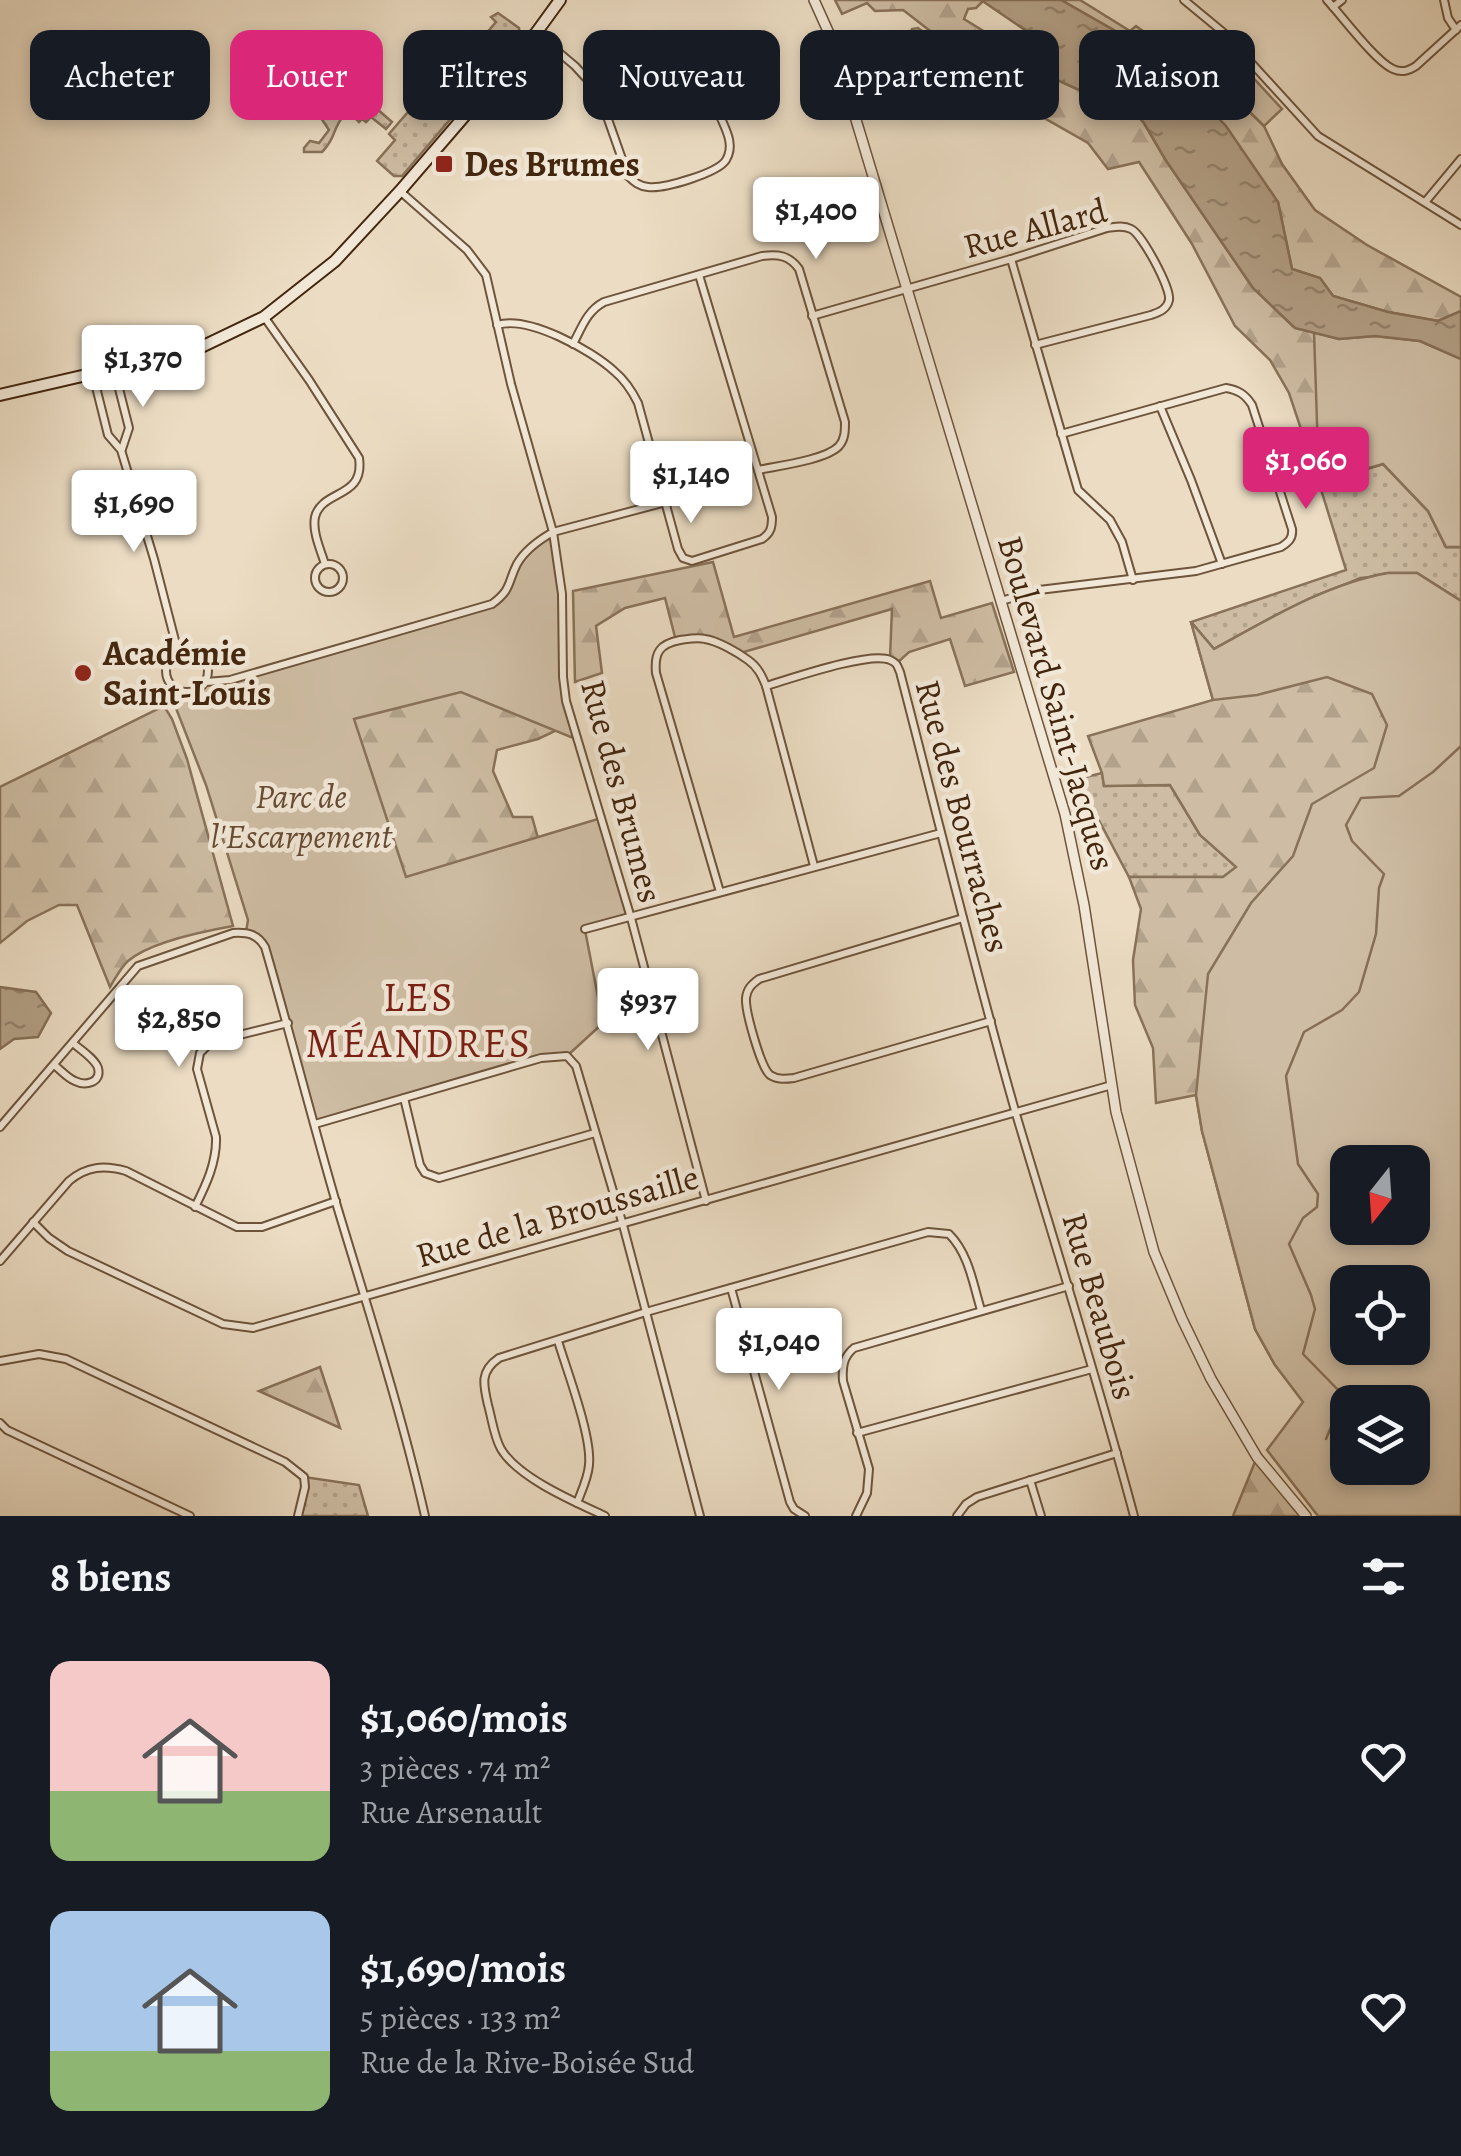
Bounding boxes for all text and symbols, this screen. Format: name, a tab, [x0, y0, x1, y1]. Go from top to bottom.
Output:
chip: Acheter	[30, 30, 210, 120]
chip: Louer	[230, 30, 383, 120]
chip: Filtres	[403, 30, 563, 120]
chip: Nouveau	[583, 30, 780, 120]
chip: Appartement	[800, 30, 1059, 120]
chip: Maison	[1079, 30, 1255, 120]
place label: Des Brumes	[464, 140, 640, 188]
marker: Des Brumes	[433, 153, 455, 175]
pin: $1,400	[735, 177, 897, 262]
street label: Rue Allard	[958, 186, 1112, 270]
text: $1,400	[775, 187, 857, 231]
pin: $1,370	[62, 325, 224, 410]
text: $1,370	[104, 335, 182, 379]
pin: $1,060	[1225, 427, 1387, 512]
text: $1,060	[1265, 437, 1347, 481]
pin: $1,140	[610, 441, 772, 526]
text: $1,140	[652, 451, 730, 495]
pin: $1,690	[53, 470, 215, 555]
text: $1,690	[94, 480, 174, 524]
street label: Boulevard Saint-Jacques	[986, 530, 1128, 876]
place label: Académie Saint-Louis	[102, 629, 271, 717]
marker: Académie Saint-Louis	[72, 662, 94, 684]
street label: Rue des Brumes	[569, 674, 675, 908]
street label: Rue des Bourraches	[904, 674, 1022, 958]
park label: Parc de l'Escarpement	[211, 772, 393, 860]
pin: $937	[589, 968, 707, 1053]
district label: LES MÉANDRES	[305, 970, 533, 1071]
text: $937	[619, 978, 677, 1022]
pin: $2,850	[98, 985, 260, 1070]
text: $2,850	[137, 995, 221, 1039]
north arrow	[1330, 1145, 1430, 1245]
map controls	[1330, 1145, 1430, 1485]
street label: Rue de la Broussaille	[410, 1153, 704, 1279]
street label: Rue Beaubois	[1050, 1207, 1150, 1405]
button: locate	[1330, 1265, 1430, 1365]
pin: $1,040	[698, 1308, 860, 1393]
text: $1,040	[738, 1318, 820, 1362]
button: layers	[1330, 1385, 1430, 1485]
text: 8 biens	[50, 1548, 171, 1605]
icon: filters	[1356, 1549, 1411, 1604]
text: $1,060/mois	[360, 1689, 568, 1746]
icon: home	[130, 1701, 250, 1821]
icon: heart	[1356, 1734, 1411, 1789]
text: 3 pièces · 74 m²	[360, 1746, 551, 1790]
text: Rue Arsenault	[360, 1790, 542, 1834]
text: $1,690/mois	[360, 1939, 566, 1996]
icon: home	[130, 1951, 250, 2071]
icon: heart	[1356, 1984, 1411, 2039]
text: 5 pièces · 133 m²	[360, 1996, 561, 2040]
text: Rue de la Rive-Boisée Sud	[360, 2040, 694, 2084]

